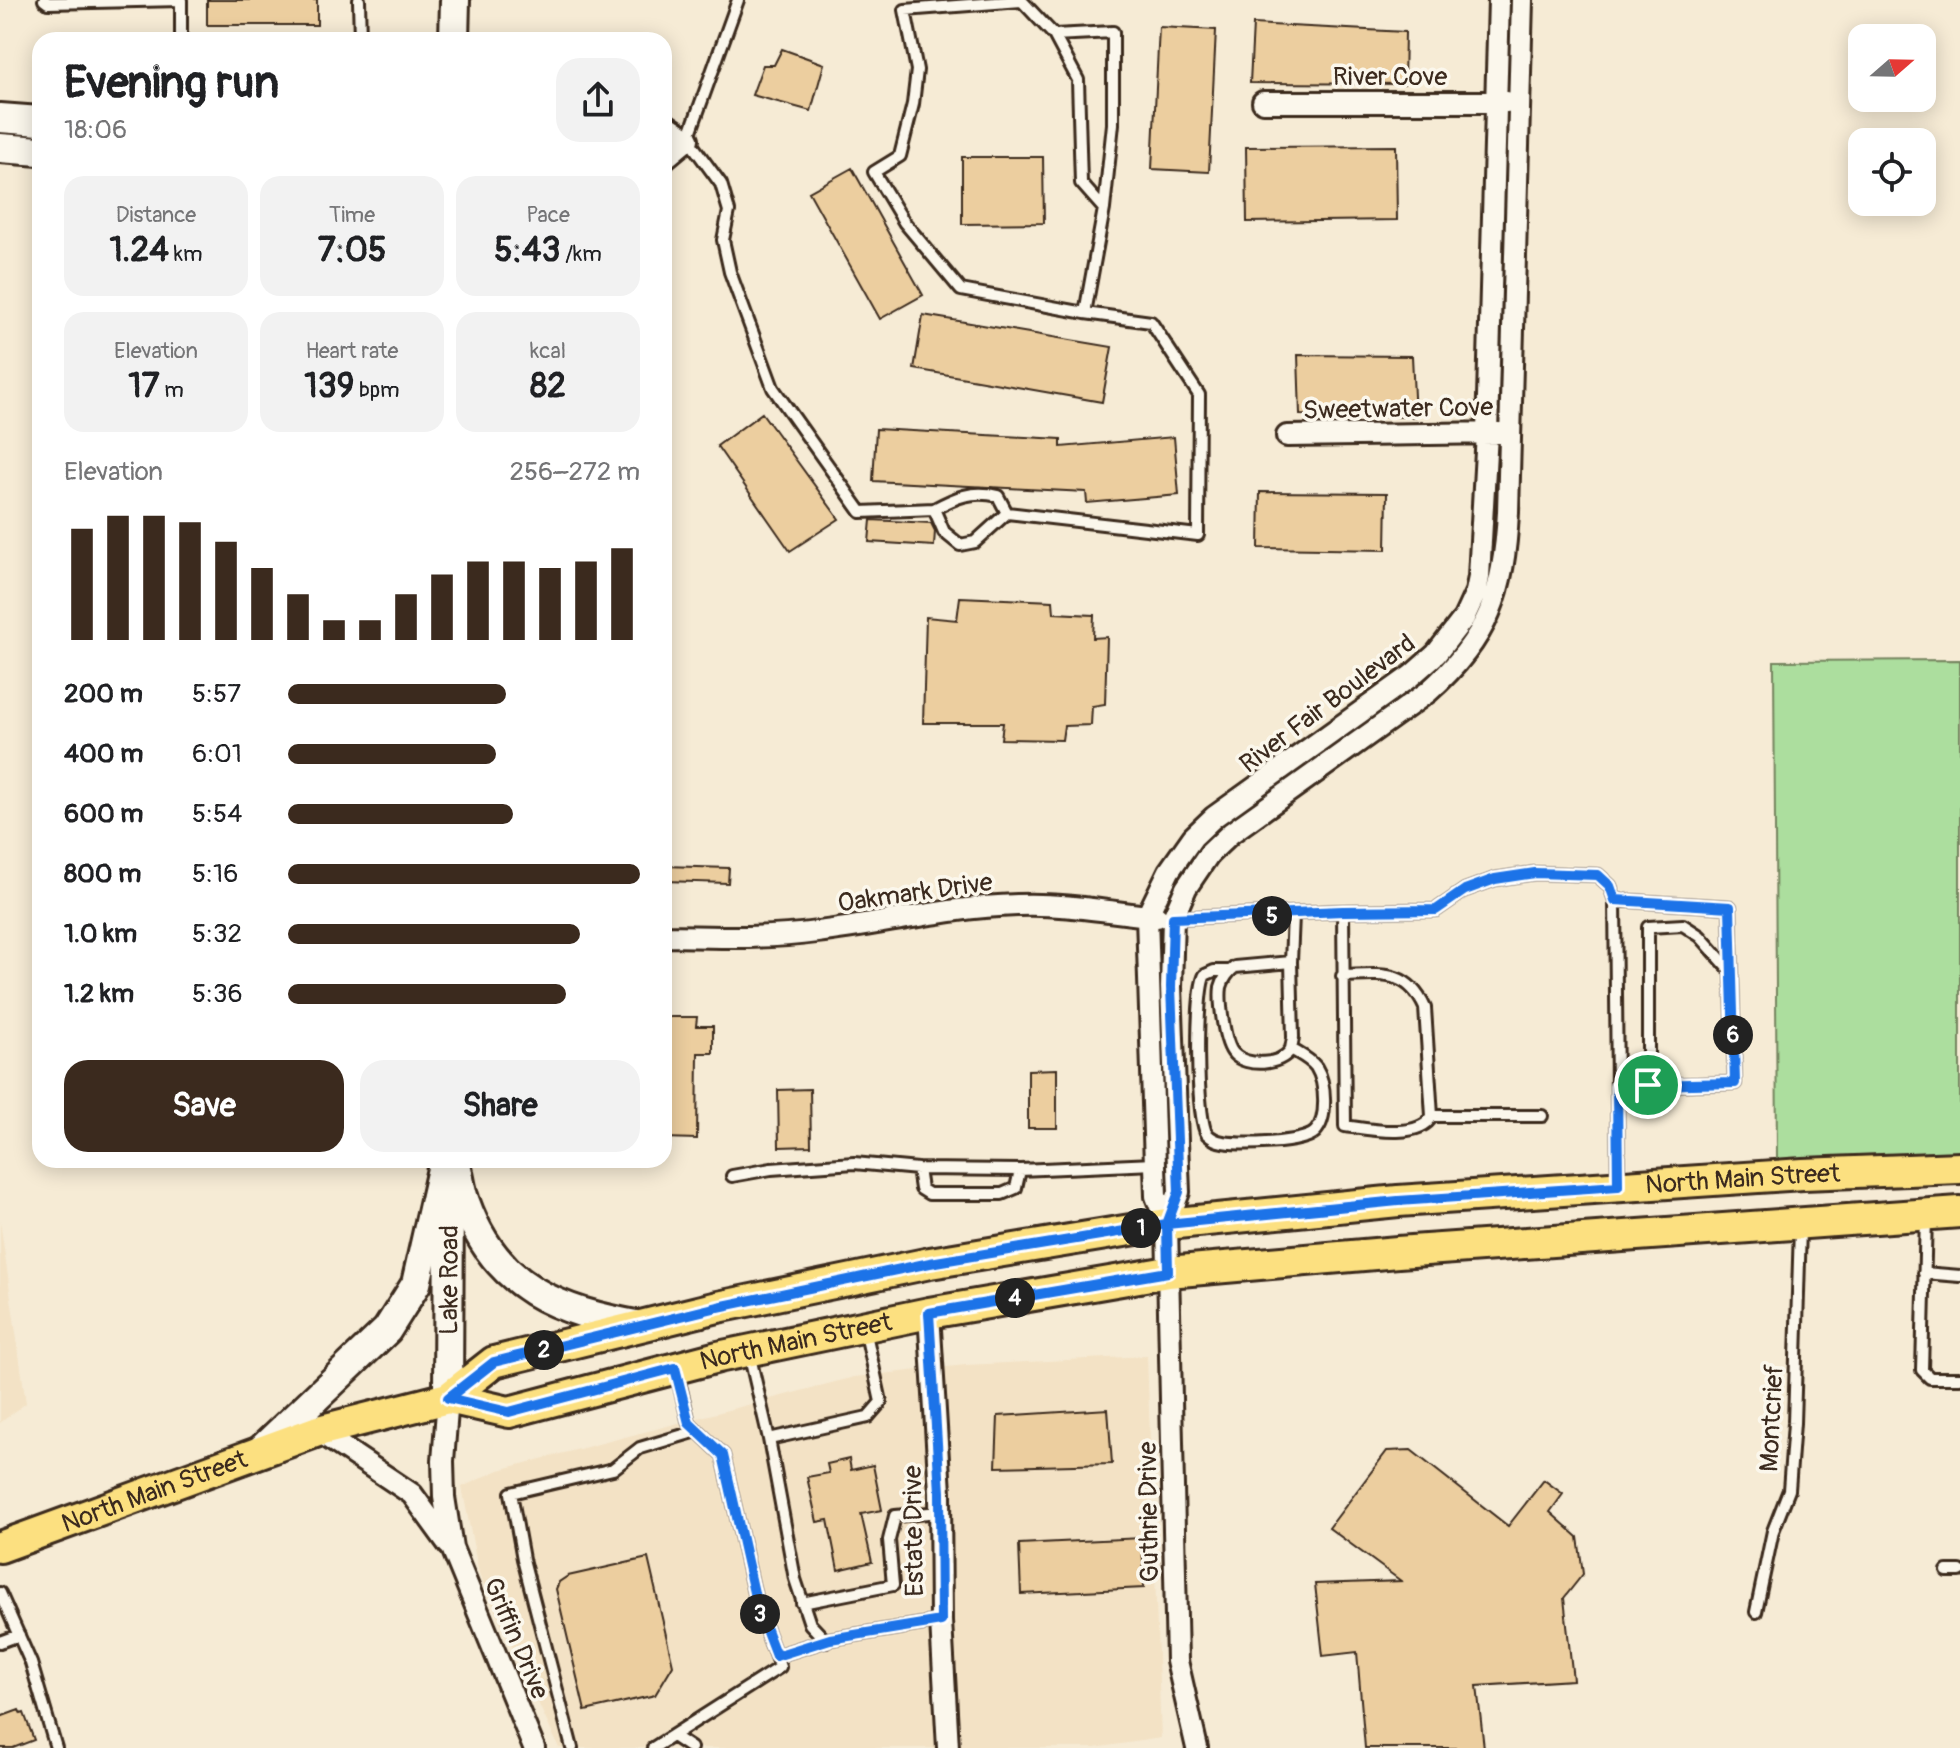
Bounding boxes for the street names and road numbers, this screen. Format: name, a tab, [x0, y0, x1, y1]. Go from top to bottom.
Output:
street label: River Cove	[1333, 61, 1447, 93]
street label: Sweetwater Cove	[1303, 391, 1494, 427]
street label: River Fair Boulevard	[1233, 627, 1422, 780]
street label: Oakmark Drive	[836, 866, 995, 920]
street label: North Main Street	[1644, 1158, 1841, 1201]
street label: Lake Road	[433, 1225, 466, 1335]
street label: North Main Street	[696, 1306, 895, 1378]
street label: Montcrief	[1753, 1363, 1791, 1473]
street label: Guthrie Drive	[1132, 1441, 1166, 1583]
street label: North Main Street	[57, 1443, 252, 1540]
street label: Estate Drive	[897, 1465, 931, 1597]
street label: Griffin Drive	[476, 1573, 556, 1704]

